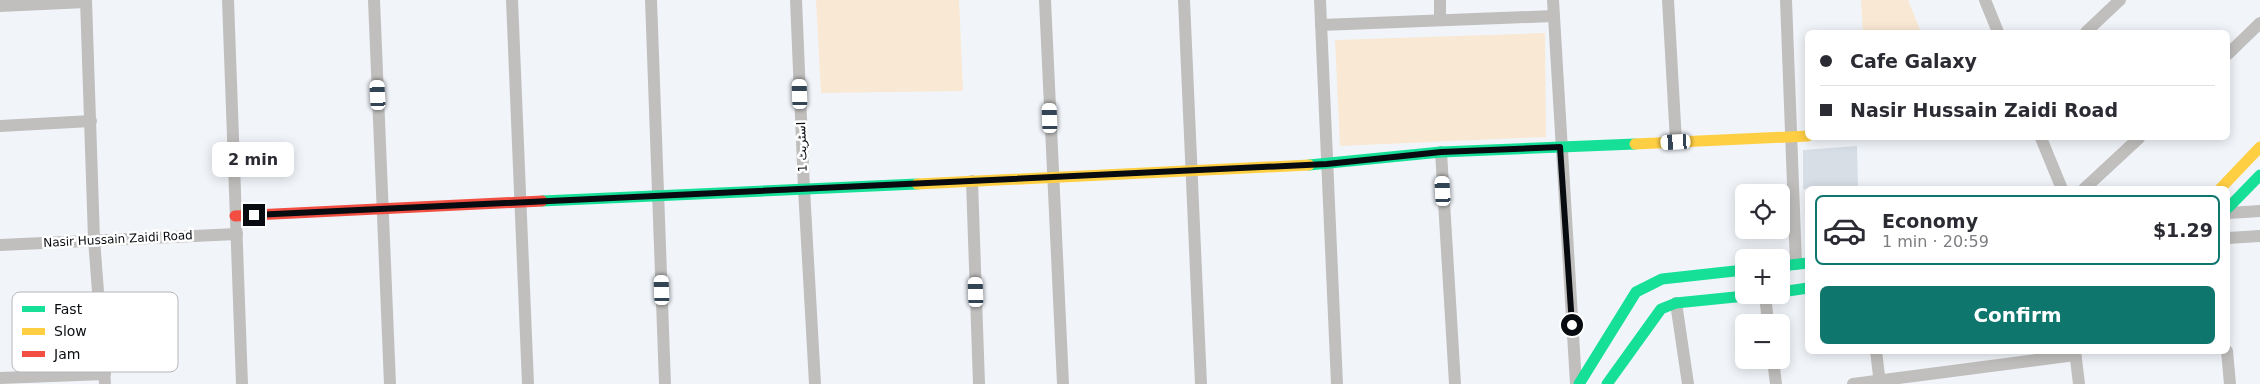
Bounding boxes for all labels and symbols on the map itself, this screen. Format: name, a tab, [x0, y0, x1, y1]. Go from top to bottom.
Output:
car	[791, 79, 808, 109]
car	[369, 80, 386, 110]
car	[1041, 103, 1058, 133]
street label: اسٹریٹ 1	[794, 122, 811, 172]
car	[1660, 134, 1691, 150]
callout: 2 min	[213, 142, 295, 178]
car	[1434, 176, 1451, 206]
route end	[243, 204, 265, 226]
street label: Nasir Hussain Zaidi Road	[43, 228, 193, 250]
car	[653, 275, 670, 305]
car	[967, 277, 984, 307]
legend	[12, 292, 178, 372]
text: Fast	[54, 301, 83, 317]
route start	[1561, 314, 1583, 336]
text: Slow	[54, 323, 87, 339]
text: Jam	[53, 346, 80, 362]

